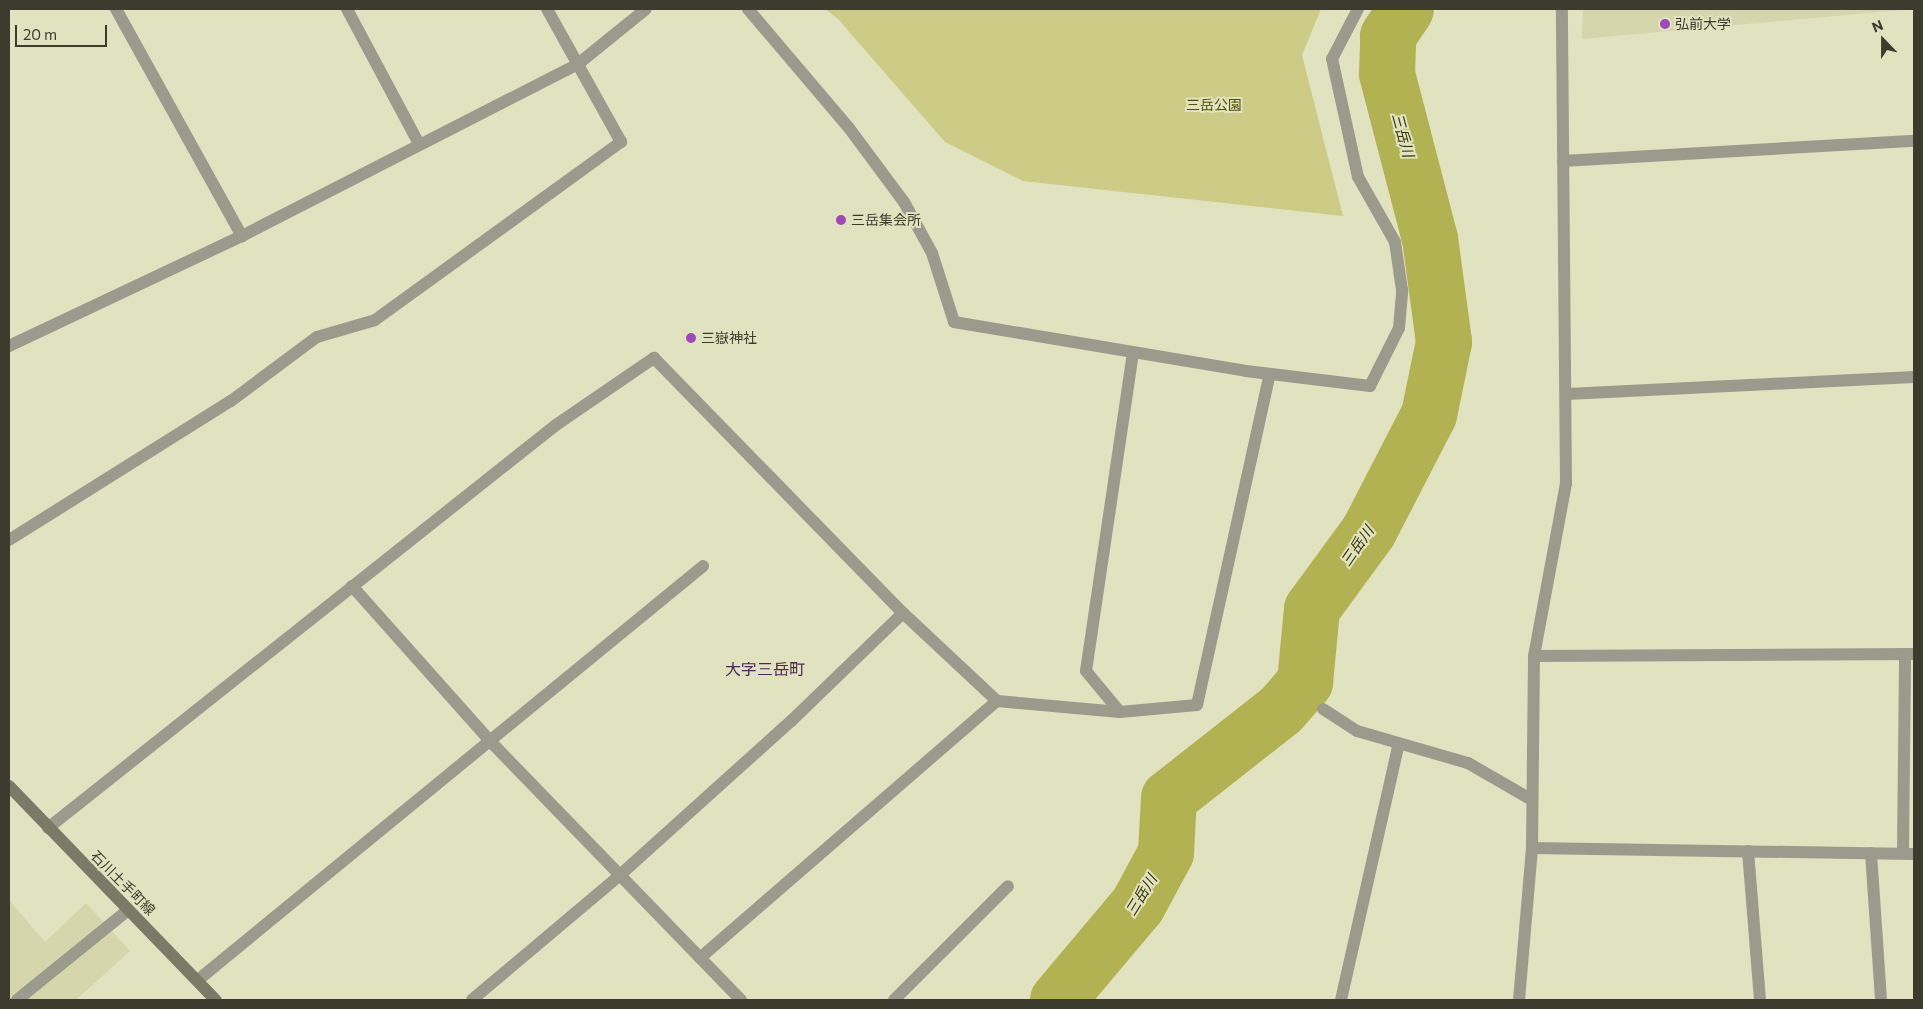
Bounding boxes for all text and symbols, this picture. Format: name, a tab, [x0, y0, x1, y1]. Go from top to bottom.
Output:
scale bar	[18, 15, 110, 47]
north arrow	[1858, 15, 1908, 65]
place label: 弘前大学	[1675, 16, 1731, 32]
text: N	[1869, 16, 1885, 35]
marker: 弘前大学	[1659, 18, 1671, 30]
text: 20 m	[23, 25, 57, 43]
park label: 三岳公園	[1186, 97, 1242, 113]
water label: 三岳川	[1388, 111, 1418, 159]
place label: 三岳集会所	[851, 212, 921, 228]
marker: 三岳集会所	[835, 214, 847, 226]
place label: 三嶽神社	[701, 330, 757, 346]
marker: 三嶽神社	[685, 332, 697, 344]
water label: 三岳川	[1337, 522, 1377, 570]
district label: 大字三岳町	[725, 659, 805, 679]
street label: 石川土手町線	[87, 847, 159, 919]
water label: 三岳川	[1121, 871, 1161, 919]

